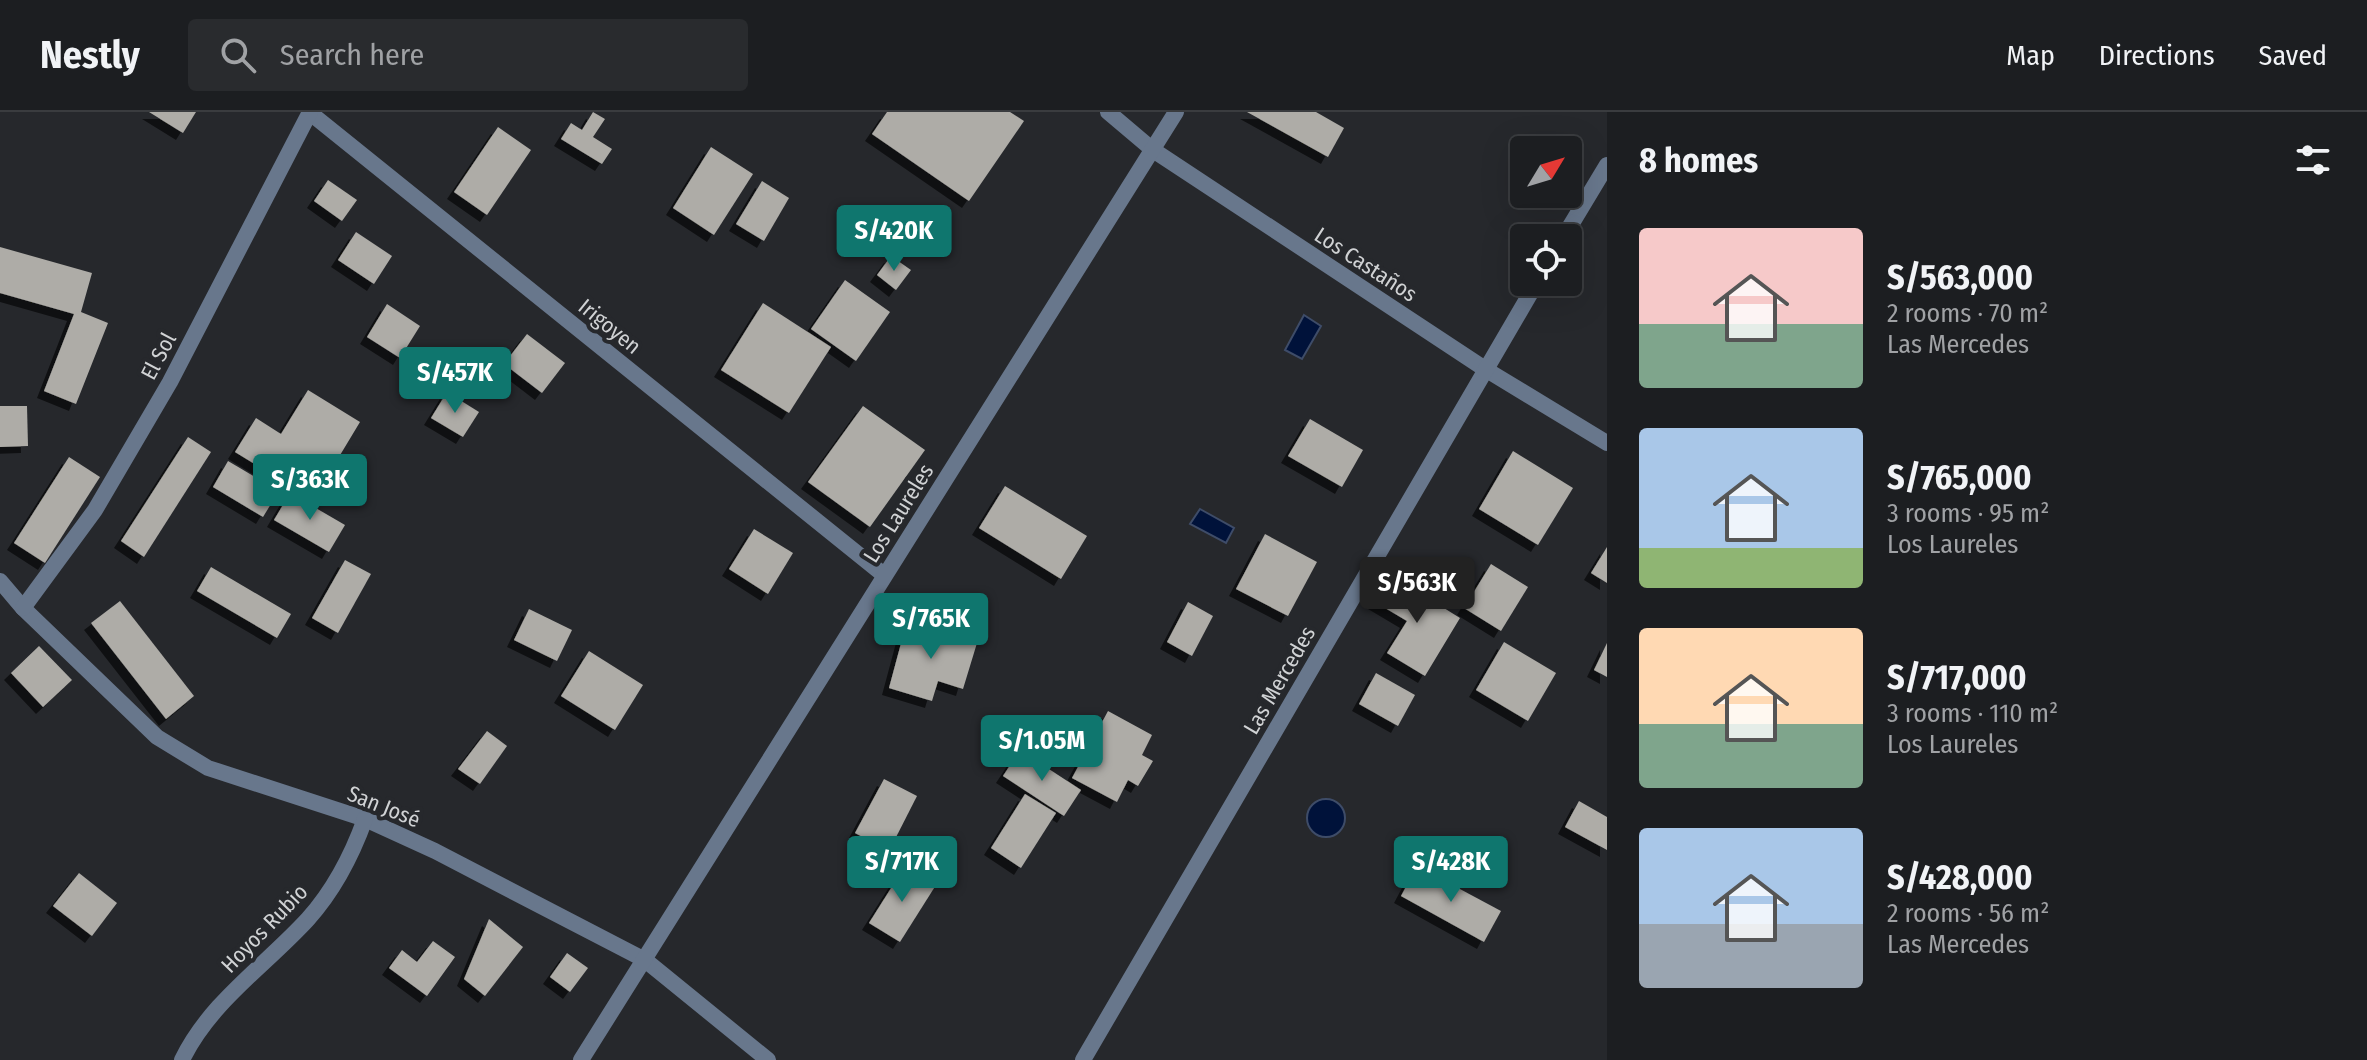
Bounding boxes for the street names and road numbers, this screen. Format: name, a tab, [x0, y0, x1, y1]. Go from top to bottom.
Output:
street label: Los Castaños	[1309, 221, 1422, 308]
street label: Irigoyen	[573, 293, 646, 360]
street label: El Sol	[135, 328, 182, 384]
street label: Los Laureles	[858, 459, 939, 568]
street label: Las Mercedes	[1238, 621, 1321, 739]
street label: San José	[343, 780, 424, 833]
street label: Hoyos Rubio	[215, 878, 313, 978]

